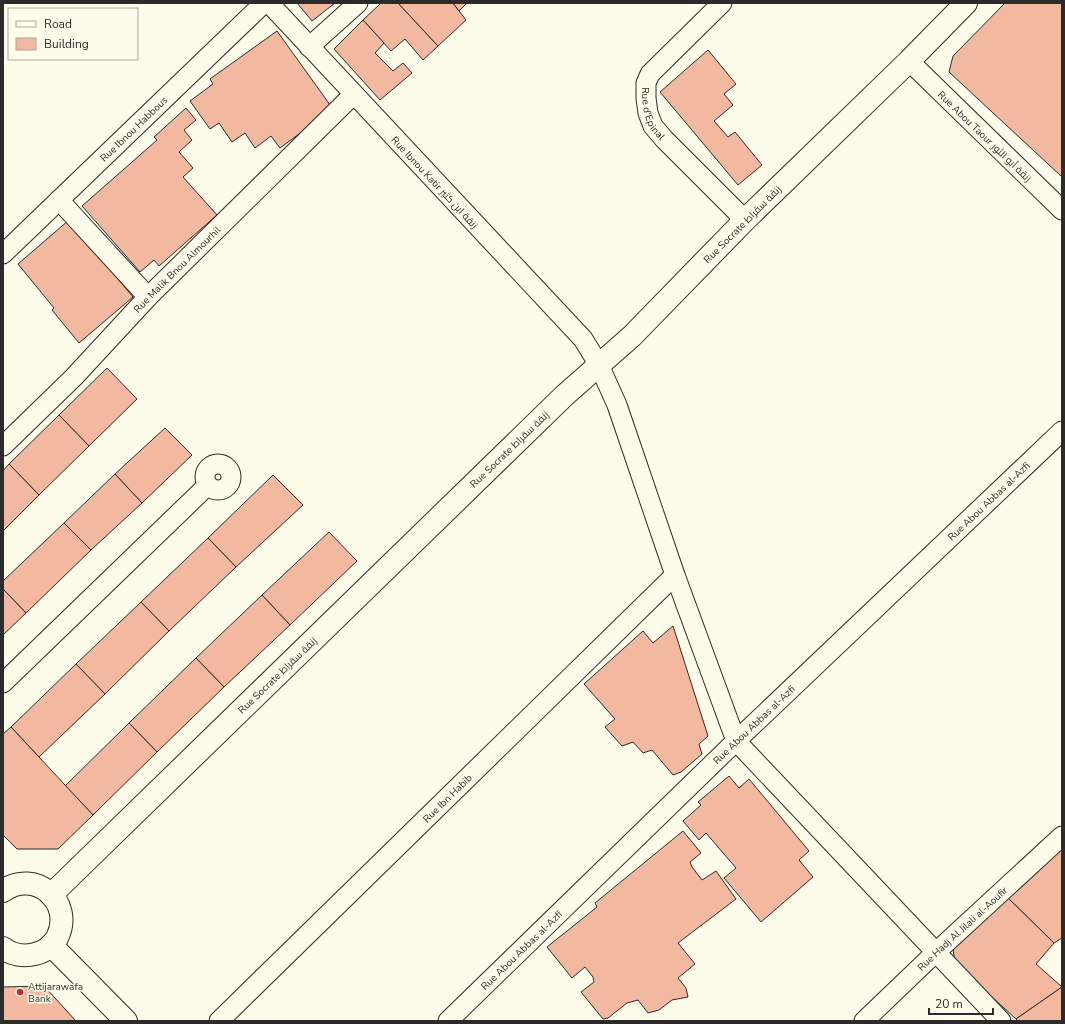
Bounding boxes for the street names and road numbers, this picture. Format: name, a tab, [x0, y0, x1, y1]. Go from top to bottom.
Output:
street label: Rue d'Epinal	[638, 87, 668, 143]
street label: Rue Abou Taour زنقة أبو الثور	[934, 88, 1034, 185]
street label: Rue Ibnou Habbous	[97, 93, 171, 165]
street label: Rue Ibnou Katir زنقة ابن كثير	[388, 133, 481, 232]
street label: Rue Socrate زنقة سقراط	[701, 183, 785, 267]
street label: Rue Malik Bnou Almourhil	[131, 223, 224, 316]
street label: Rue Socrate زنقة سقراط	[467, 408, 552, 491]
street label: Rue Abou Abbas al-Azfi	[945, 459, 1033, 544]
street label: Rue Socrate زنقة سقراط	[235, 634, 320, 717]
street label: Rue Abou Abbas al-Azfi	[710, 682, 798, 768]
street label: Rue Ibn Habib	[420, 771, 476, 826]
street label: Rue Hadj Al Jilali al-Aoufir	[915, 883, 1011, 974]
street label: Rue Abou Abbas al-Azfi	[478, 908, 566, 993]

